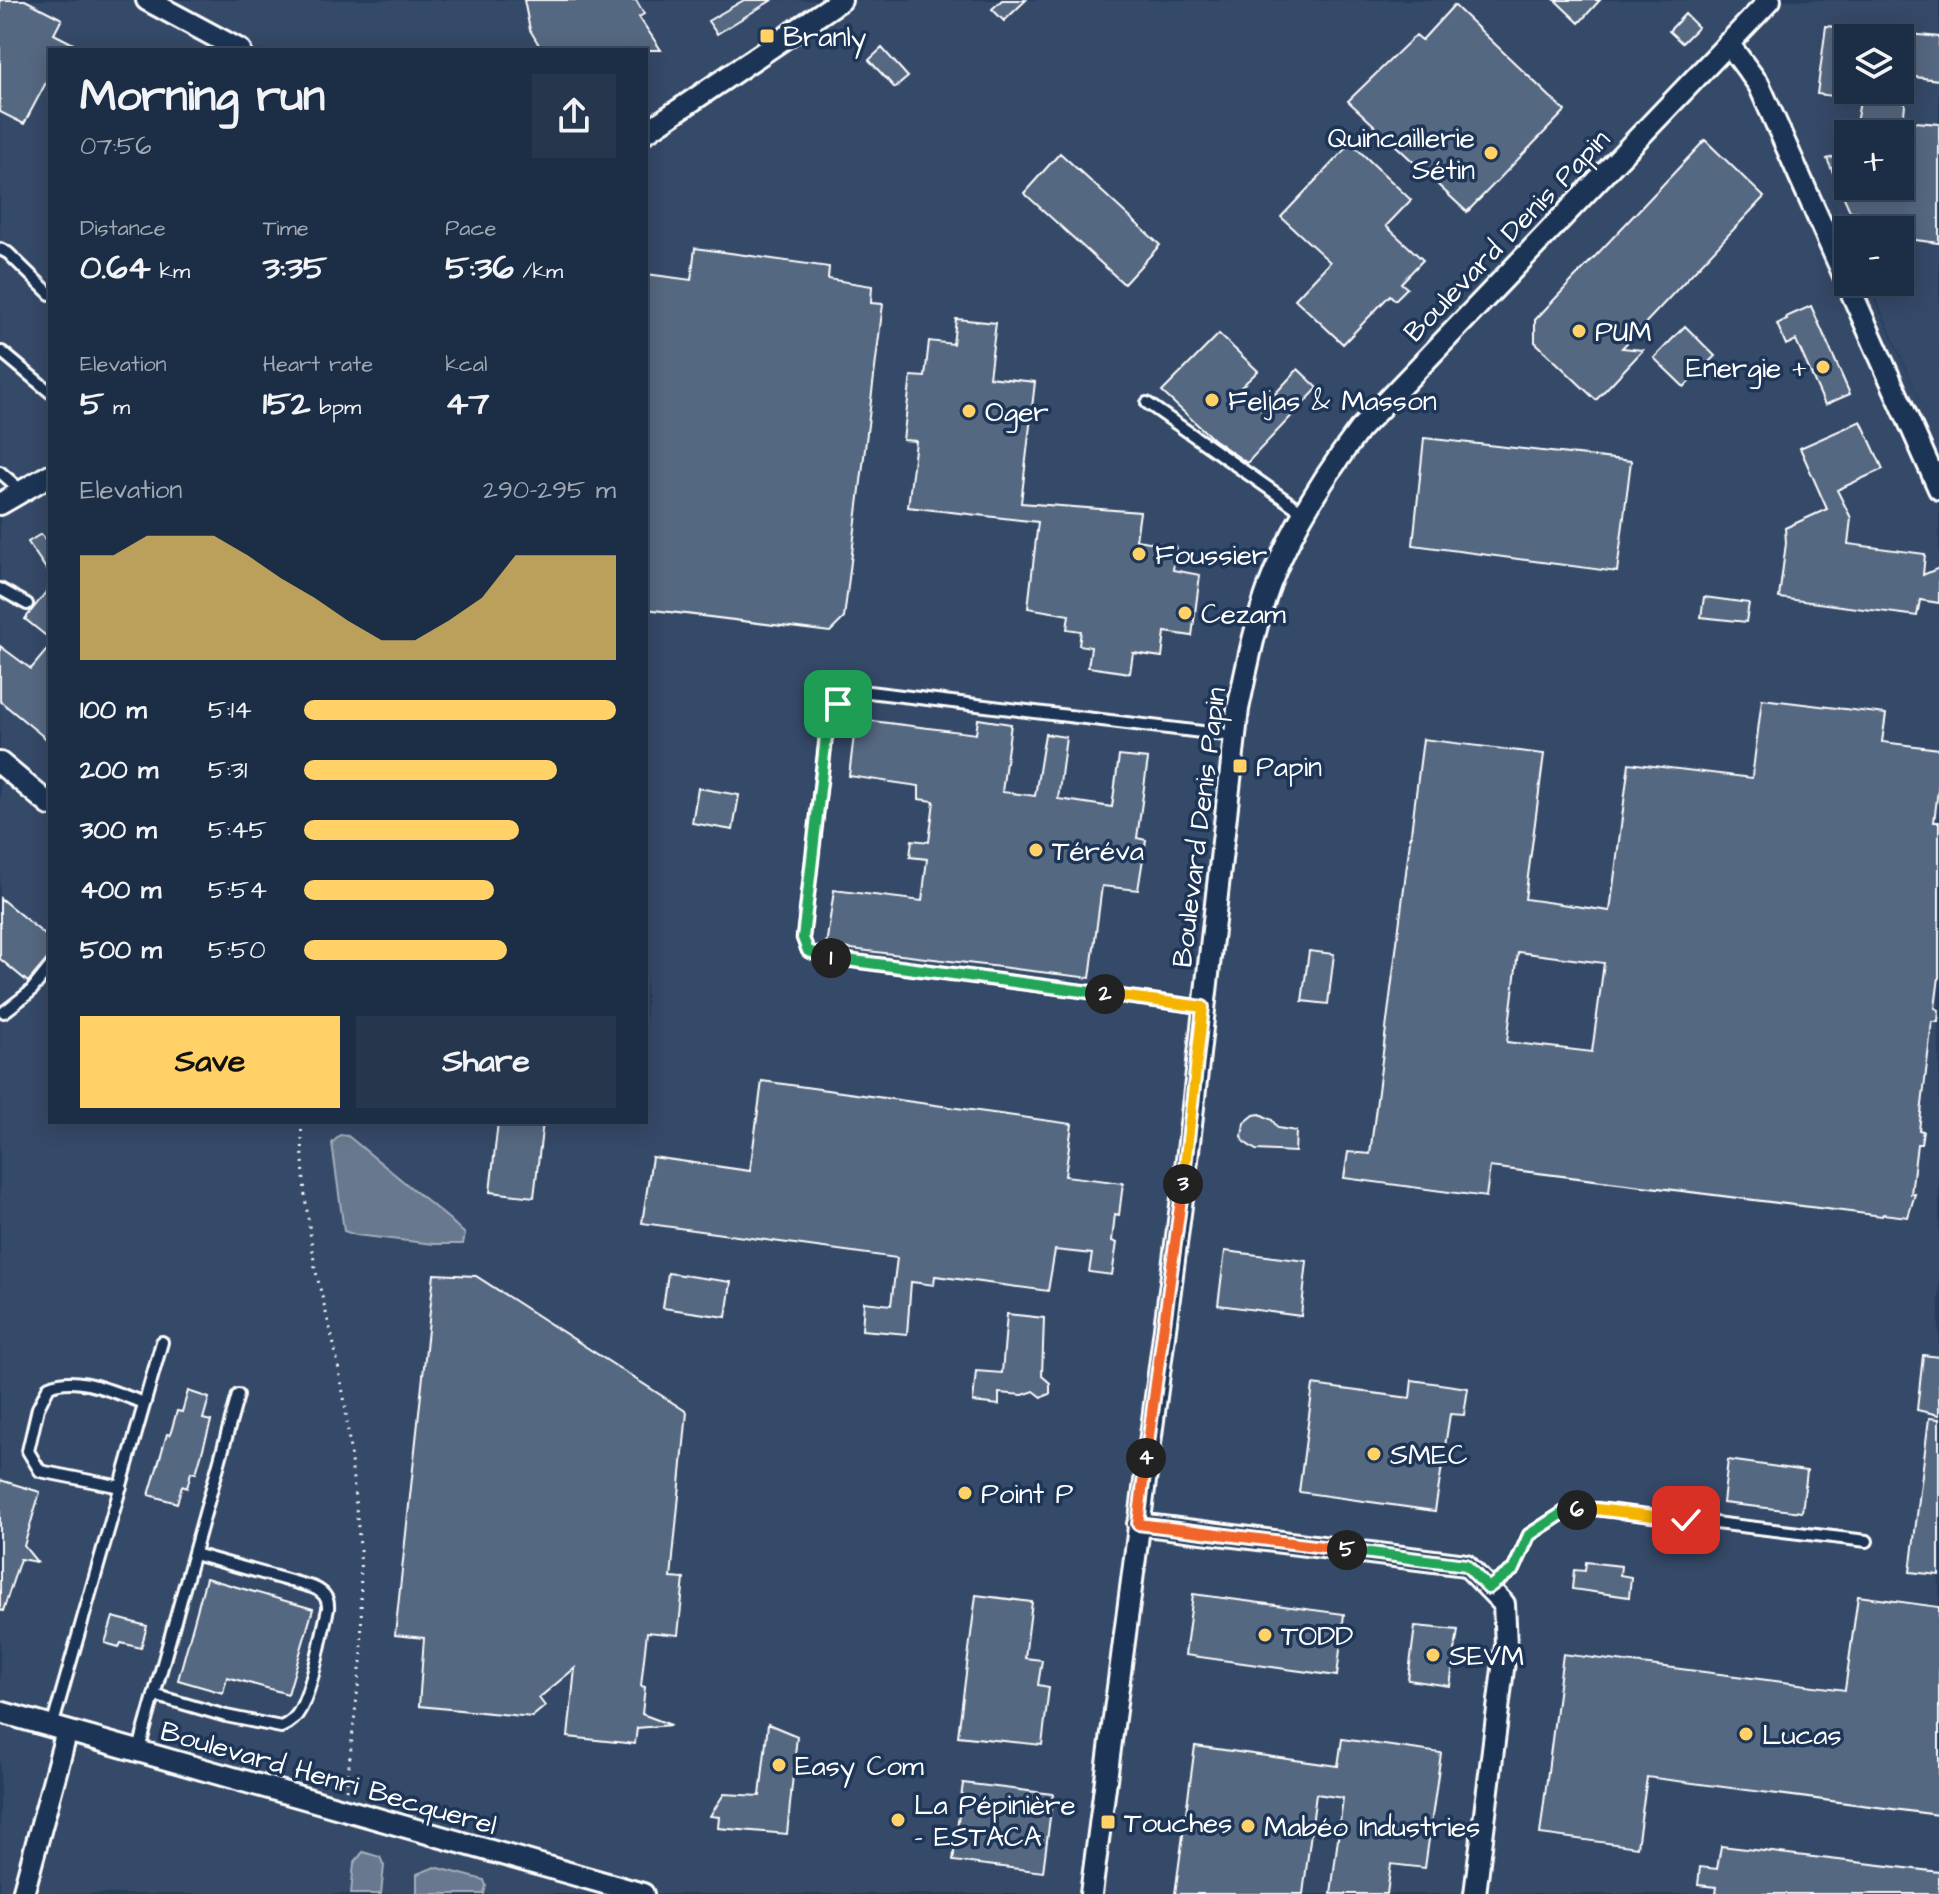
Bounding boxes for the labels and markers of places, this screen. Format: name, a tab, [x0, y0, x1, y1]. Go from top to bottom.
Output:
place label: Branly	[783, 18, 866, 59]
marker: Branly	[758, 27, 776, 45]
place label: Quincaillerie Sétin	[1328, 119, 1475, 190]
marker: Quincaillerie Sétin	[1482, 144, 1500, 162]
place label: PUM	[1595, 313, 1652, 352]
marker: PUM	[1570, 322, 1588, 340]
place label: Energie +	[1686, 349, 1807, 389]
marker: Energie +	[1814, 358, 1832, 376]
place label: Feljas & Masson	[1228, 382, 1437, 421]
marker: Feljas & Masson	[1203, 391, 1221, 409]
place label: Oger	[985, 393, 1049, 433]
marker: Oger	[960, 402, 978, 420]
place label: Foussier	[1155, 536, 1267, 575]
marker: Foussier	[1130, 545, 1148, 563]
place label: Cezam	[1201, 595, 1286, 634]
marker: Cezam	[1176, 604, 1194, 622]
pin	[804, 670, 872, 738]
place label: Papin	[1256, 748, 1322, 787]
marker: Papin	[1231, 757, 1249, 775]
place label: Téréva	[1052, 832, 1144, 871]
marker: Téréva	[1027, 841, 1045, 859]
pin: 1	[811, 938, 851, 978]
pin: 2	[1085, 974, 1125, 1014]
pin: 3	[1163, 1164, 1203, 1204]
place label: SMEC	[1390, 1436, 1468, 1475]
pin: 4	[1126, 1438, 1166, 1478]
marker: SMEC	[1365, 1445, 1383, 1463]
place label: Point P	[981, 1475, 1073, 1514]
marker: Point P	[956, 1484, 974, 1502]
pin	[1652, 1486, 1720, 1554]
pin: 6	[1557, 1490, 1597, 1530]
pin: 5	[1327, 1530, 1367, 1570]
place label: TODD	[1281, 1617, 1354, 1656]
marker: TODD	[1256, 1626, 1274, 1644]
place label: SEVM	[1449, 1637, 1524, 1676]
marker: SEVM	[1424, 1646, 1442, 1664]
place label: Lucas	[1762, 1716, 1842, 1755]
marker: Lucas	[1737, 1725, 1755, 1743]
place label: Easy Com	[795, 1747, 924, 1788]
marker: Easy Com	[770, 1756, 788, 1774]
place label: La Pépinière - ESTACA	[914, 1786, 1076, 1857]
place label: Touches	[1124, 1804, 1232, 1843]
place label: Mabéo Industries	[1264, 1808, 1480, 1847]
marker: La Pépinière - ESTACA	[889, 1811, 907, 1829]
marker: Touches	[1099, 1813, 1117, 1831]
marker: Mabéo Industries	[1239, 1817, 1257, 1835]

